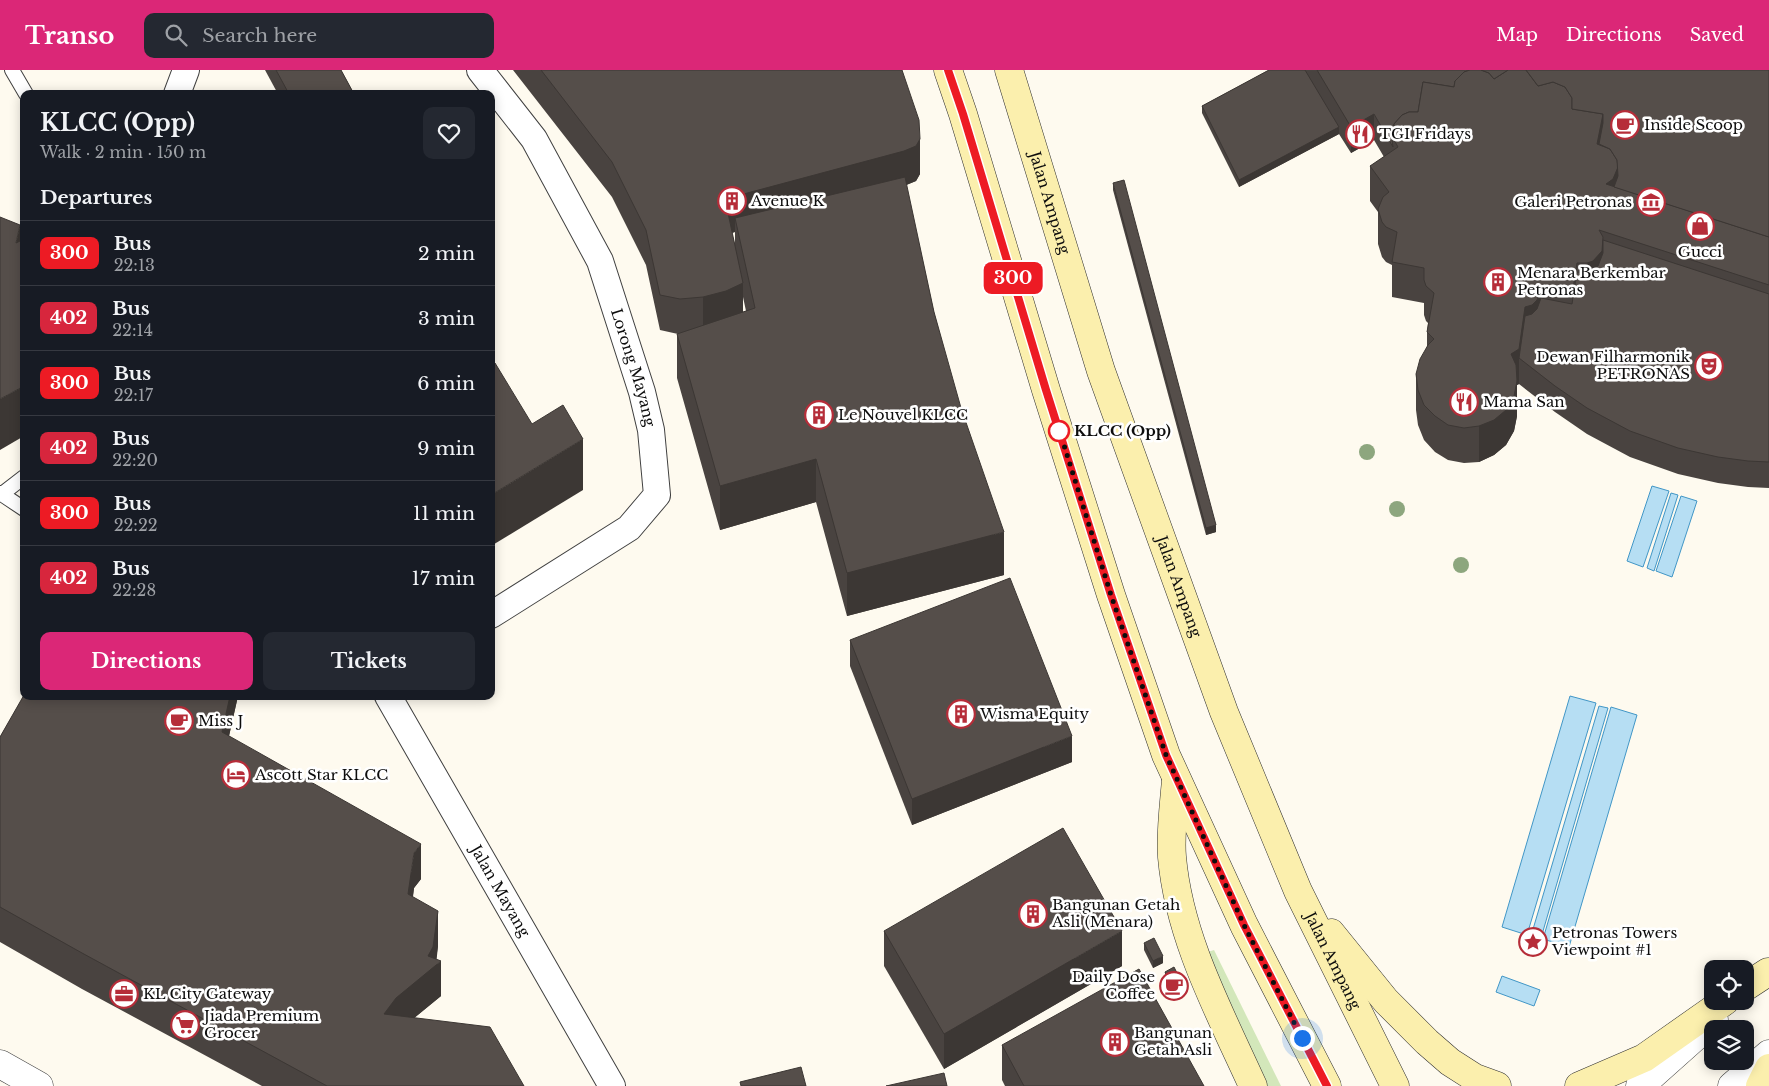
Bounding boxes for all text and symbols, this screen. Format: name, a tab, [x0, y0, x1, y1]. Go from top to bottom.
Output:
search box	[144, 13, 494, 58]
text: Transo	[25, 21, 114, 50]
icon: search	[162, 21, 190, 49]
text: Search here	[202, 24, 317, 47]
text: Map	[1496, 24, 1538, 46]
text: Directions	[1566, 24, 1662, 46]
text: Saved	[1690, 24, 1744, 46]
button: heart	[423, 107, 475, 159]
text: KLCC (Opp)	[40, 108, 195, 137]
cafe icon: Inside Scoop	[1610, 110, 1640, 140]
place label: Inside Scoop	[1644, 115, 1743, 134]
restaurant icon: TGI Fridays	[1345, 119, 1375, 149]
place label: TGI Fridays	[1379, 124, 1471, 143]
text: Walk · 2 min · 150 m	[40, 142, 206, 162]
street label: Jalan Ampang	[1025, 147, 1075, 257]
text: Departures	[40, 186, 152, 209]
building icon: Avenue K	[717, 186, 747, 216]
museum icon: Galeri Petronas	[1636, 187, 1666, 217]
place label: Avenue K	[750, 191, 824, 210]
place label: Galeri Petronas	[1514, 192, 1632, 211]
shop icon: Gucci	[1685, 211, 1715, 241]
text: Bus	[114, 232, 151, 255]
text: 300	[50, 242, 89, 264]
text: 2 min	[418, 242, 475, 265]
place label: Gucci	[1678, 242, 1722, 261]
text: 22:13	[114, 255, 155, 275]
line badge: 300	[984, 262, 1042, 294]
place label: Menara Berkembar Petronas	[1517, 263, 1667, 299]
text: 300	[994, 267, 1032, 289]
building icon: Menara Berkembar Petronas	[1483, 267, 1513, 297]
text: Bus	[112, 297, 150, 320]
street label: Lorong Mayang	[607, 306, 660, 429]
text: 402	[50, 307, 87, 329]
text: 3 min	[418, 307, 475, 330]
text: 22:14	[112, 320, 153, 340]
place label: Dewan Filharmonik PETRONAS	[1536, 347, 1691, 383]
theatre icon: Dewan Filharmonik PETRONAS	[1694, 351, 1724, 381]
text: Bus	[114, 362, 151, 385]
text: 300	[50, 372, 89, 394]
text: 6 min	[417, 372, 475, 395]
text: 22:17	[114, 385, 153, 405]
restaurant icon: Mama San	[1449, 387, 1479, 417]
place label: Mama San	[1483, 392, 1565, 411]
building icon: Le Nouvel KLCC	[804, 400, 834, 430]
place label: Le Nouvel KLCC	[838, 405, 968, 424]
marker: KLCC (Opp)	[1048, 420, 1070, 442]
place label: KLCC (Opp)	[1074, 421, 1171, 440]
text: Bus	[112, 427, 150, 450]
text: 402	[50, 437, 87, 459]
text: 9 min	[417, 437, 475, 460]
text: 22:20	[112, 450, 158, 470]
text: Bus	[114, 492, 151, 515]
text: 300	[50, 502, 89, 524]
text: 11 min	[413, 502, 475, 525]
text: 22:22	[114, 515, 158, 535]
street label: Jalan Ampang	[1152, 531, 1207, 641]
text: Bus	[112, 557, 150, 580]
text: 402	[50, 567, 87, 589]
text: 17 min	[412, 567, 475, 590]
text: 22:28	[112, 580, 156, 600]
button: Directions	[40, 632, 253, 690]
button: Tickets	[263, 632, 475, 690]
building icon: Wisma Equity	[946, 699, 976, 729]
place label: Wisma Equity	[979, 704, 1090, 723]
cafe icon: Miss J	[164, 706, 194, 736]
place label: Miss J	[198, 711, 243, 730]
hotel icon: Ascott Star KLCC	[221, 760, 251, 790]
place label: Ascott Star KLCC	[254, 765, 388, 784]
street label: Jalan Mayang	[466, 840, 535, 941]
place label: Bangunan Getah Asli (Menara)	[1051, 895, 1180, 931]
building icon: Bangunan Getah Asli (Menara)	[1018, 899, 1048, 929]
street label: Jalan Ampang	[1300, 907, 1366, 1013]
place label: Petronas Towers Viewpoint #1	[1551, 923, 1677, 959]
place icon: Petronas Towers Viewpoint #1	[1518, 927, 1548, 957]
map controls	[1704, 960, 1754, 1070]
button: locate	[1704, 960, 1754, 1010]
place label: Daily Dose Coffee	[1072, 967, 1155, 1003]
cafe icon: Daily Dose Coffee	[1159, 971, 1189, 1001]
office icon: KL City Gateway	[109, 979, 139, 1009]
place label: KL City Gateway	[143, 984, 272, 1003]
place label: Jiada Premium Grocer	[202, 1006, 319, 1042]
supermarket icon: Jiada Premium Grocer	[170, 1010, 200, 1040]
button: layers	[1704, 1020, 1754, 1070]
place label: Bangunan Getah Asli	[1134, 1023, 1212, 1059]
your location	[1290, 1026, 1315, 1051]
building icon: Bangunan Getah Asli	[1100, 1027, 1130, 1057]

